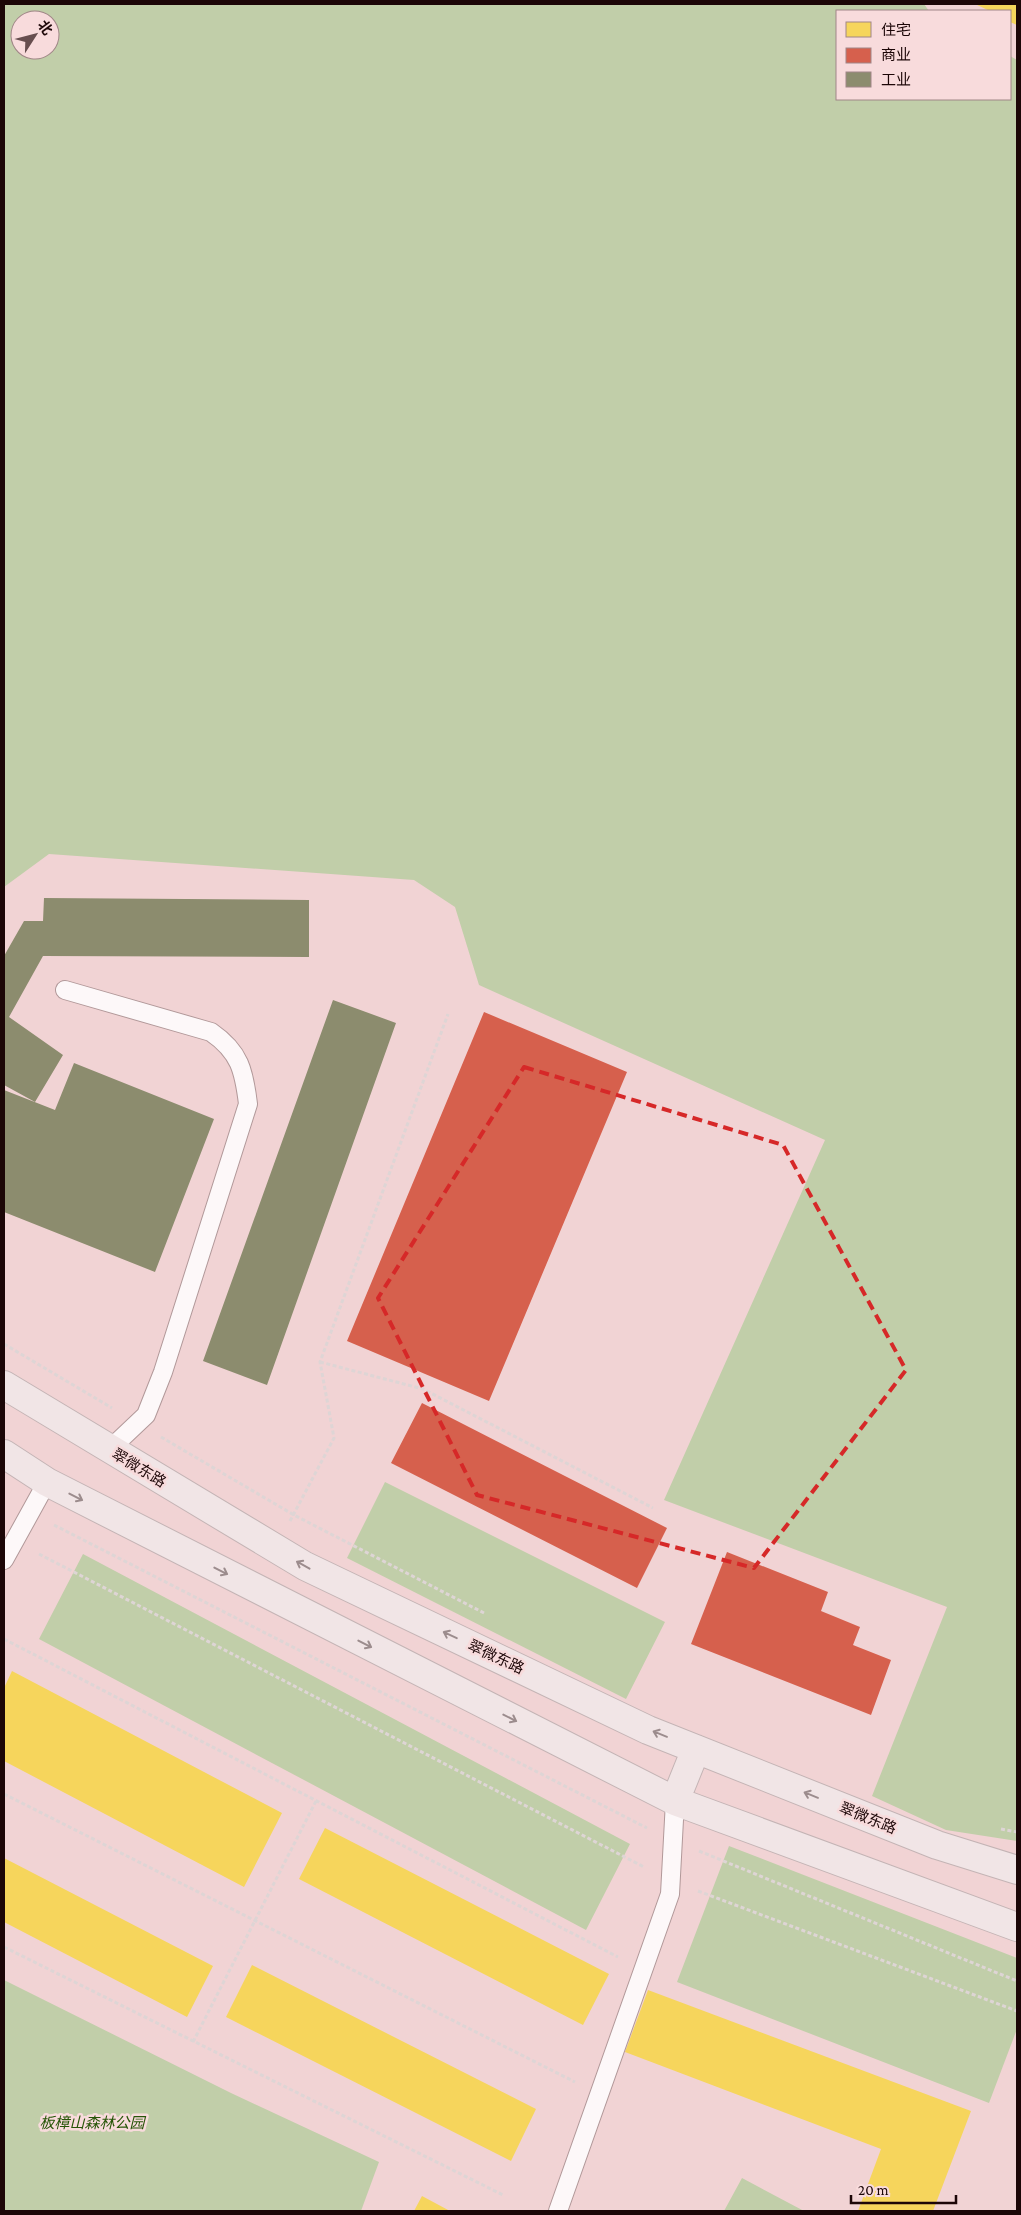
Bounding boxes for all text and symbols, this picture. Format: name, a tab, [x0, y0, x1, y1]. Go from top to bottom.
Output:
north arrow	[10, 10, 60, 60]
legend	[836, 10, 1011, 100]
text: 北	[35, 17, 56, 38]
text: 住宅	[881, 22, 911, 38]
text: 商业	[881, 47, 911, 63]
text: 工业	[881, 72, 911, 88]
street label: 翠微东路	[109, 1446, 169, 1490]
one-way arrow	[68, 1492, 83, 1502]
one-way arrow	[296, 1560, 311, 1570]
one-way arrow	[213, 1566, 228, 1576]
one-way arrow	[443, 1630, 458, 1639]
street label: 翠微东路	[465, 1637, 527, 1677]
one-way arrow	[358, 1639, 373, 1649]
one-way arrow	[502, 1714, 517, 1723]
one-way arrow	[653, 1729, 668, 1739]
one-way arrow	[804, 1789, 819, 1799]
street label: 翠微东路	[837, 1799, 899, 1837]
park label: 板樟山森林公园	[39, 2115, 146, 2131]
scale bar	[851, 2172, 956, 2204]
text: 20 m	[858, 2182, 889, 2198]

